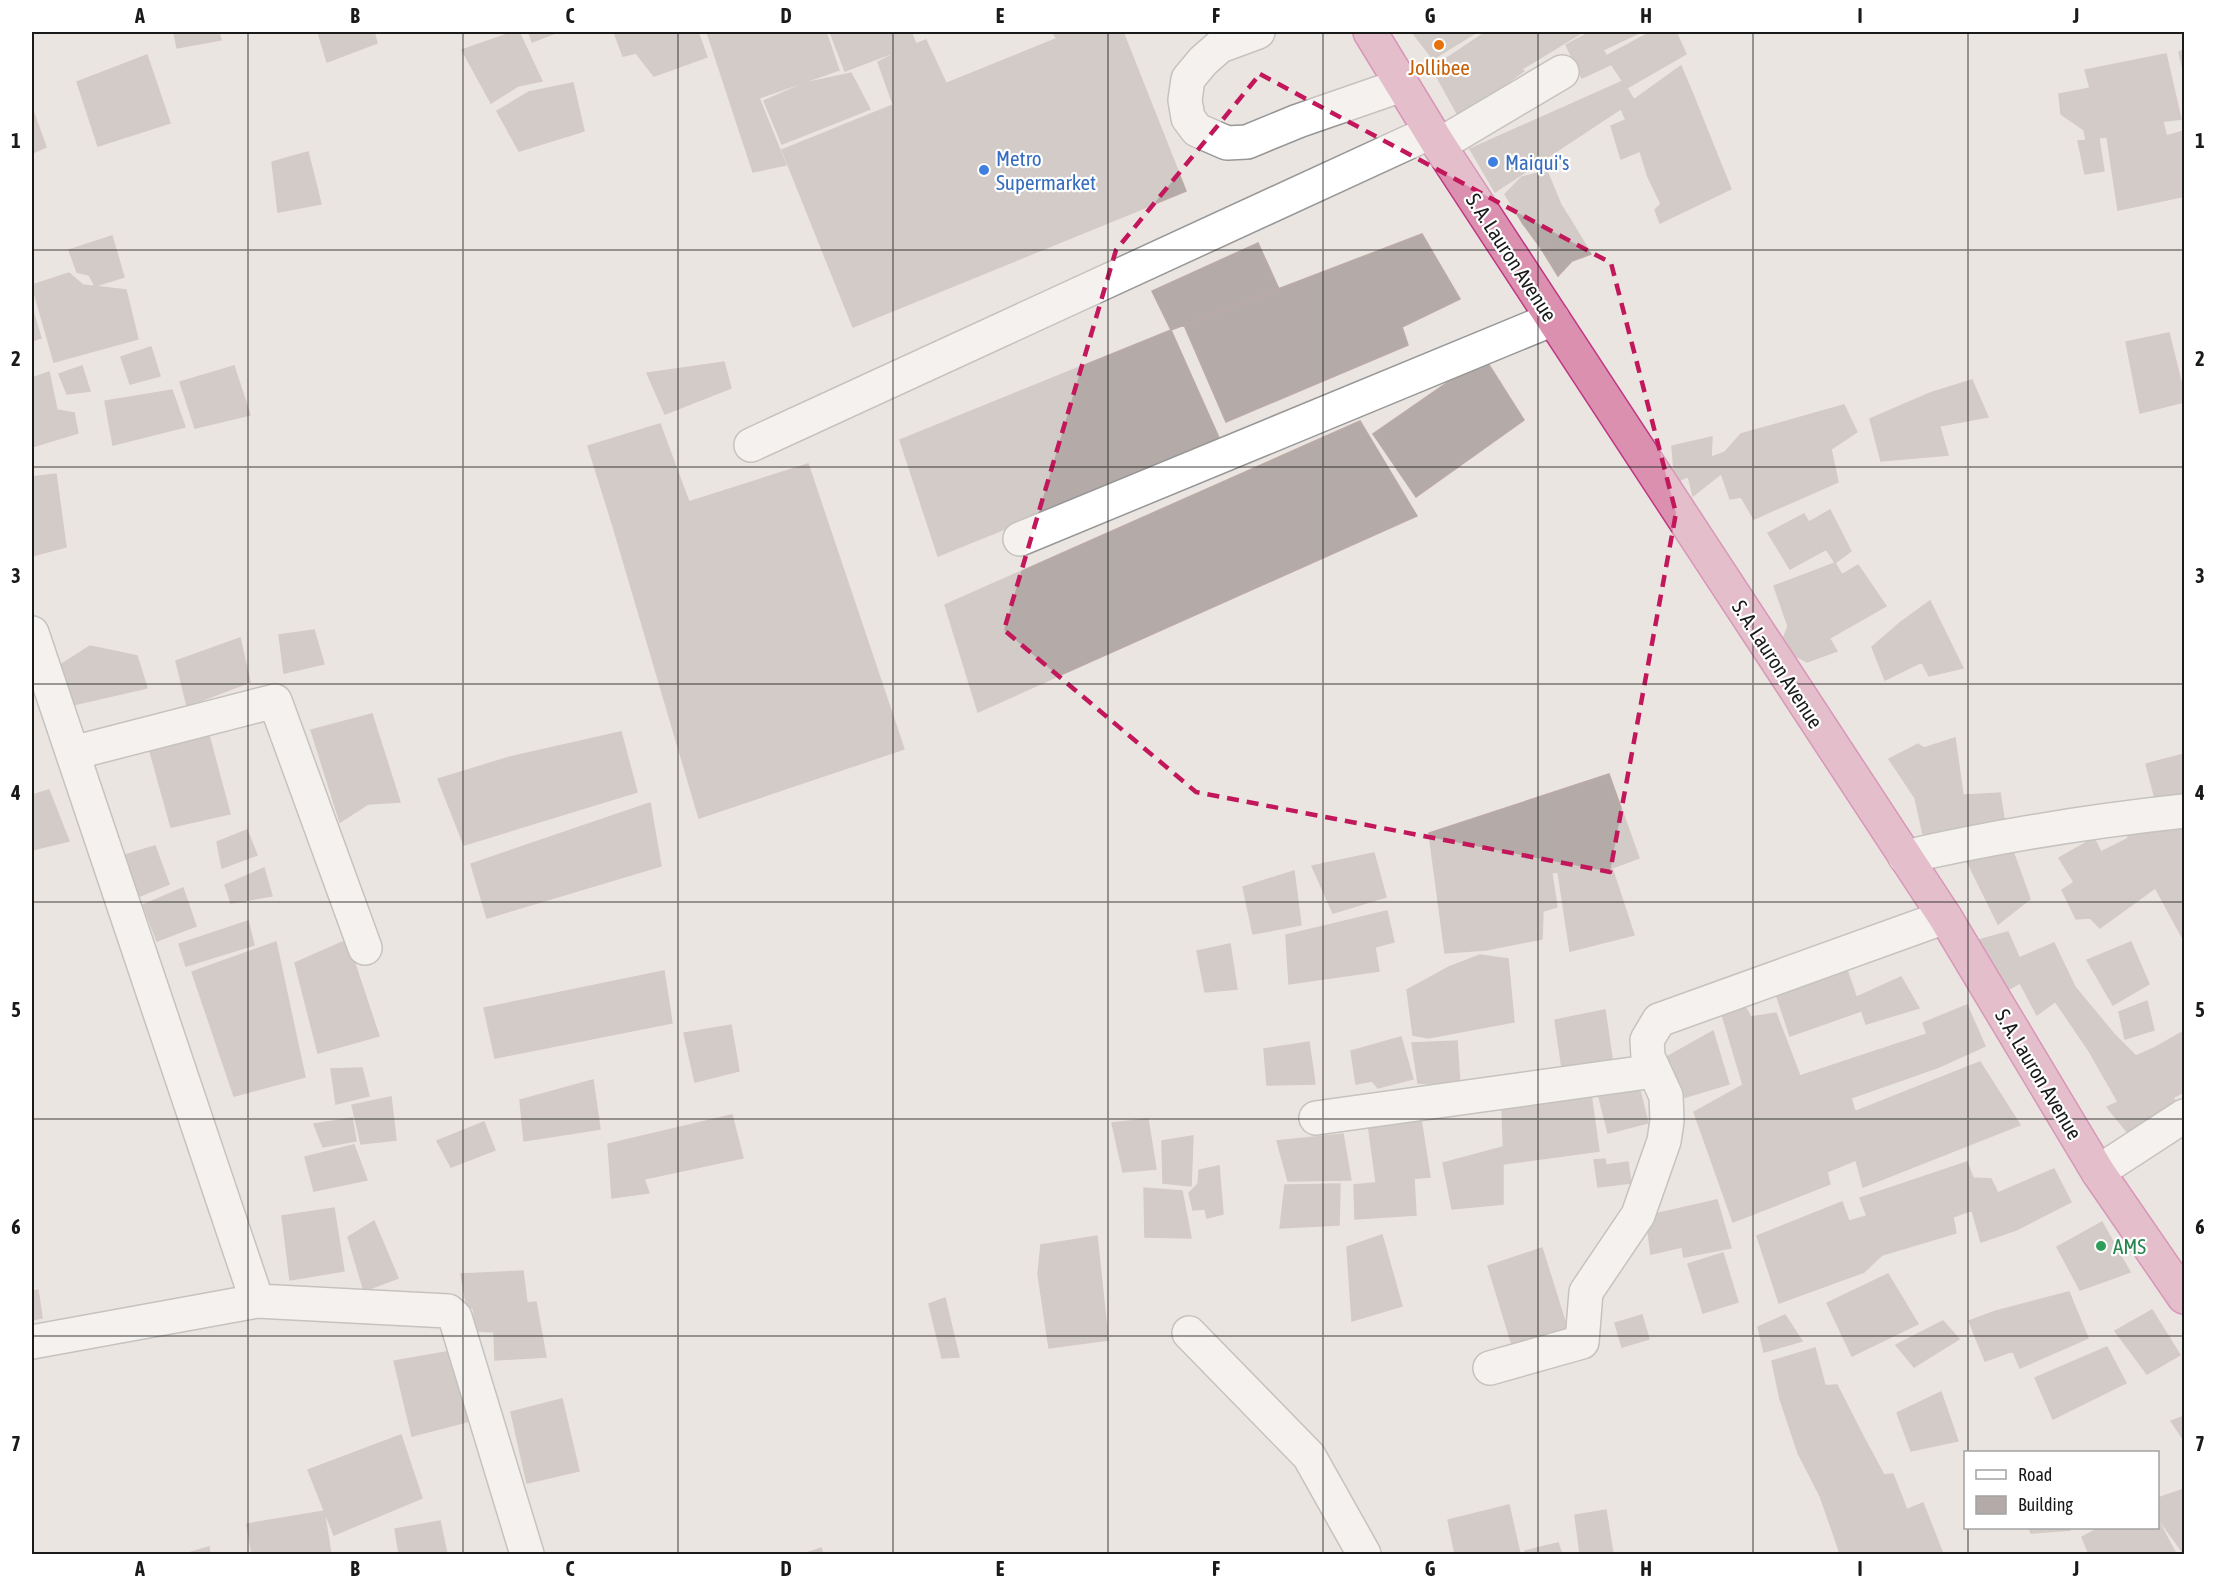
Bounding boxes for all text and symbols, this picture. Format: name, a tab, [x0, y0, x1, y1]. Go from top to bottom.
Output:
text: A	[134, 4, 145, 27]
text: B	[350, 4, 360, 27]
text: C	[566, 4, 575, 27]
text: D	[780, 4, 792, 27]
text: E	[996, 4, 1005, 27]
text: F	[1212, 4, 1220, 27]
text: G	[1425, 4, 1436, 27]
text: H	[1640, 4, 1652, 27]
text: I	[1857, 4, 1863, 27]
text: J	[2072, 4, 2079, 27]
marker: Jollibee	[1432, 38, 1446, 52]
place label: Jollibee	[1408, 55, 1470, 79]
text: 1	[11, 129, 21, 152]
text: 1	[2195, 129, 2205, 152]
place label: Metro Supermarket	[996, 146, 1096, 194]
place label: Maiqui's	[1505, 150, 1569, 174]
marker: Maiqui's	[1486, 155, 1500, 169]
marker: Metro Supermarket	[977, 163, 991, 177]
street label: S. A. Lauron Avenue	[1462, 189, 1562, 325]
text: 2	[11, 347, 21, 370]
text: 2	[2195, 347, 2205, 370]
text: 3	[11, 564, 21, 587]
text: 3	[2195, 564, 2205, 587]
street label: S. A. Lauron Avenue	[1728, 596, 1828, 732]
text: 4	[10, 781, 21, 804]
text: 4	[2194, 781, 2205, 804]
text: 5	[11, 998, 21, 1021]
text: 5	[2195, 998, 2205, 1021]
street label: S. A. Lauron Avenue	[1991, 1005, 2087, 1143]
text: 6	[11, 1215, 21, 1238]
text: 6	[2195, 1215, 2205, 1238]
place label: AMS	[2113, 1234, 2146, 1258]
marker: AMS	[2094, 1239, 2108, 1253]
text: 7	[11, 1432, 21, 1455]
text: 7	[2195, 1432, 2205, 1455]
legend	[1964, 1451, 2159, 1529]
text: Road	[2018, 1464, 2052, 1485]
text: Building	[2018, 1494, 2073, 1515]
text: A	[134, 1557, 145, 1580]
text: B	[350, 1557, 360, 1580]
text: C	[566, 1557, 575, 1580]
text: D	[780, 1557, 792, 1580]
text: E	[996, 1557, 1005, 1580]
text: F	[1212, 1557, 1220, 1580]
text: G	[1425, 1557, 1436, 1580]
text: H	[1640, 1557, 1652, 1580]
text: I	[1857, 1557, 1863, 1580]
text: J	[2072, 1557, 2079, 1580]

